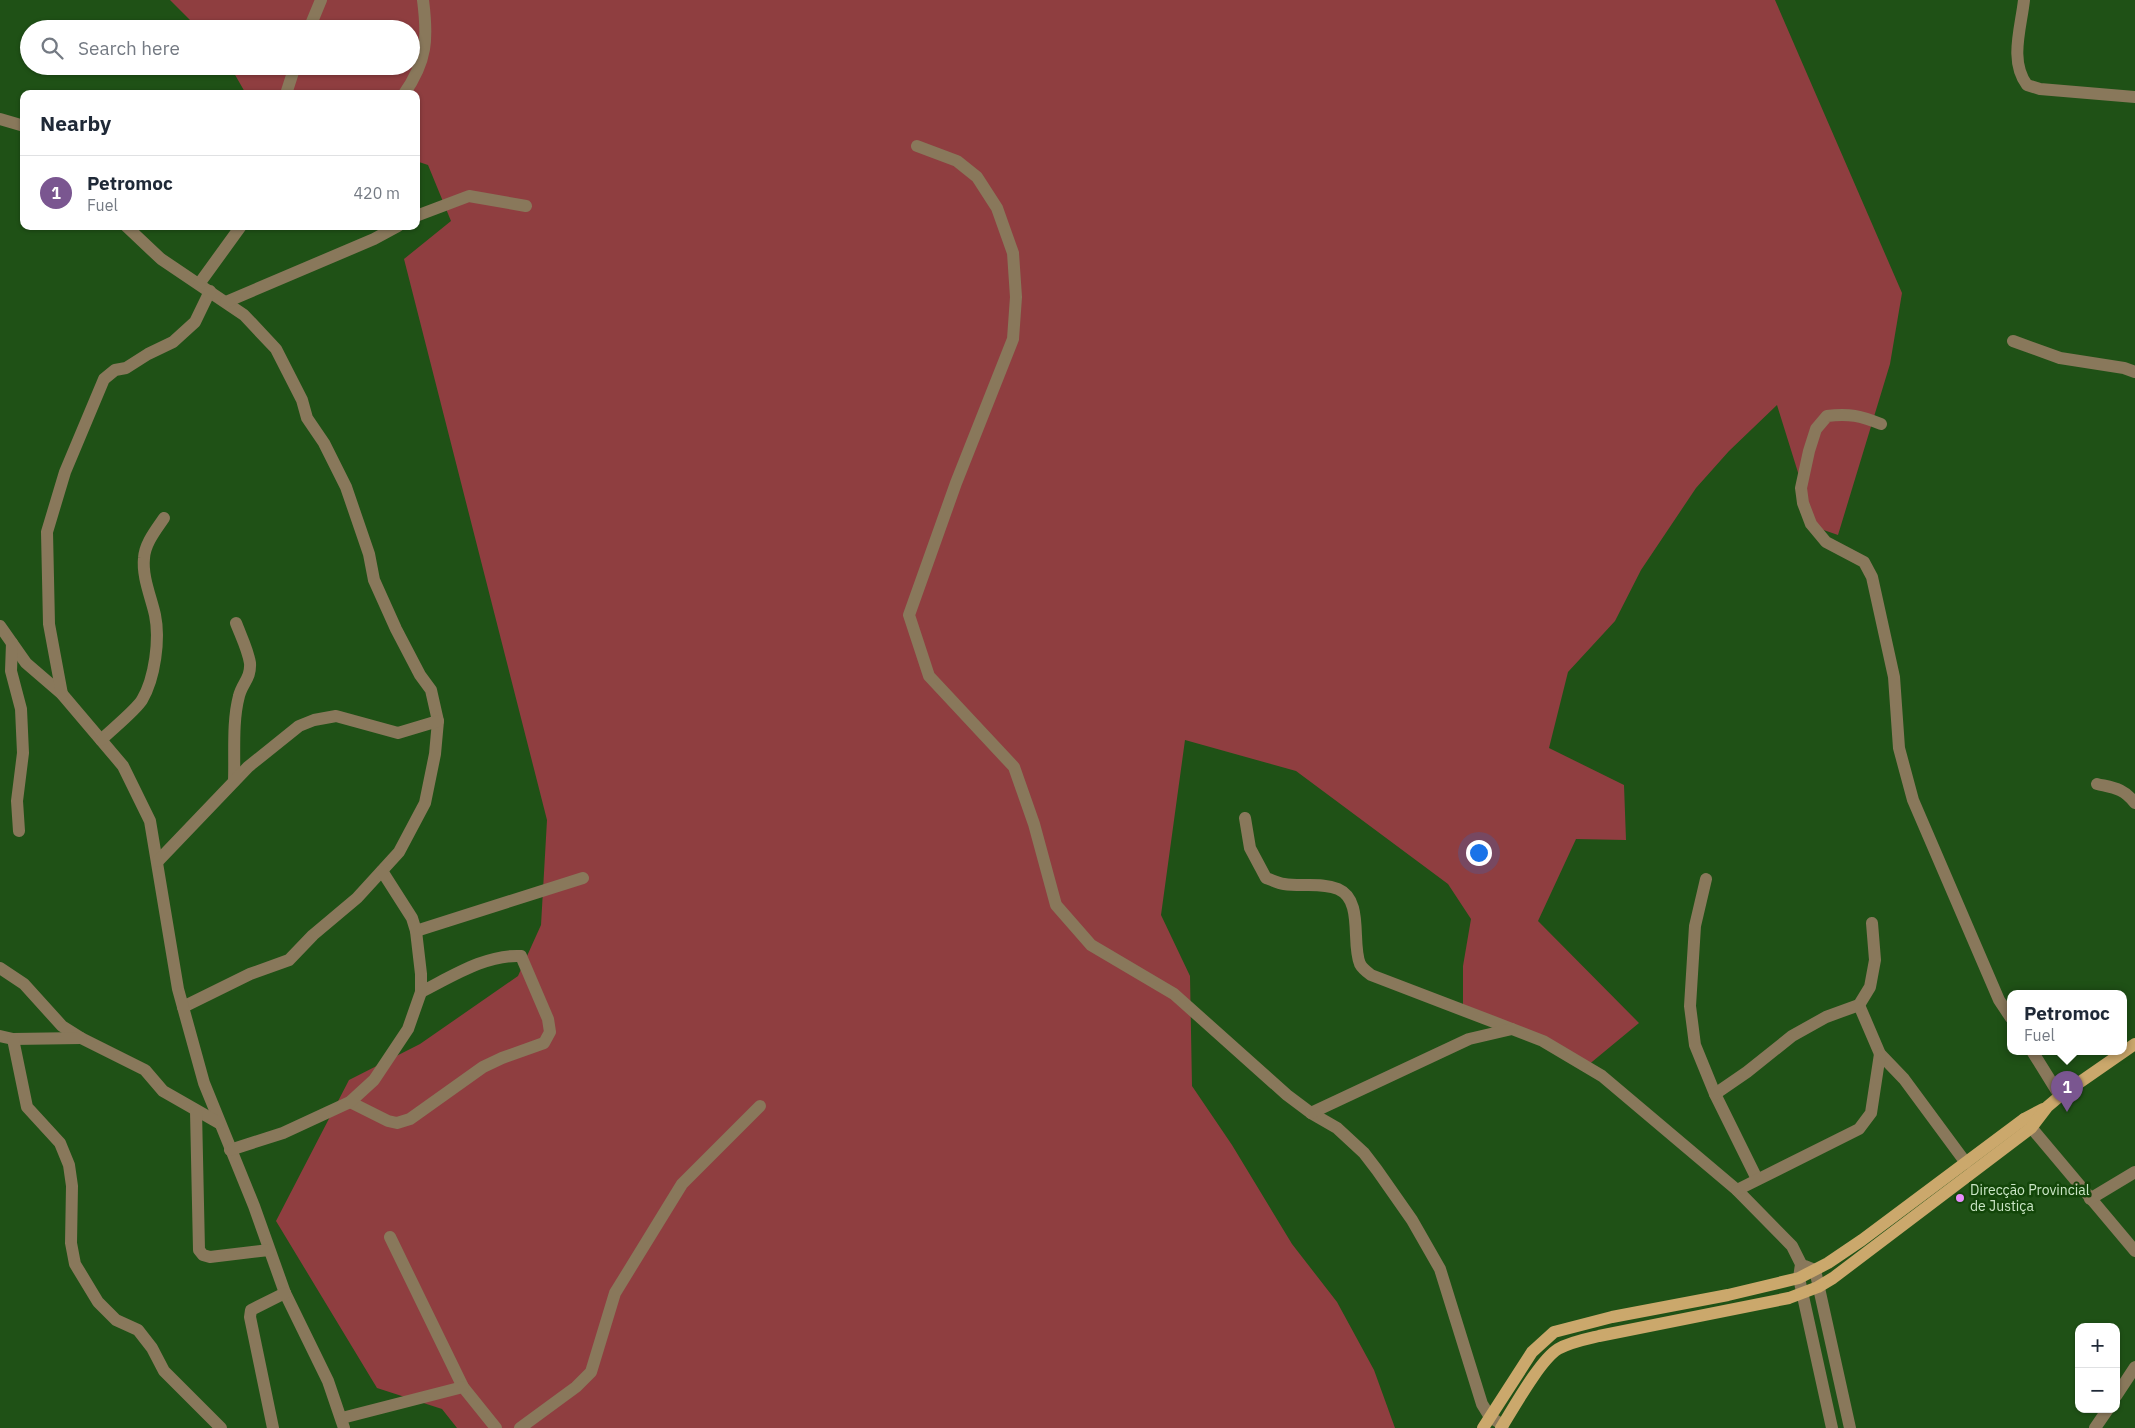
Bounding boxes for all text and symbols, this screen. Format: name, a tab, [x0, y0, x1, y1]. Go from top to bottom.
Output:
search box	[20, 20, 420, 75]
icon: search	[38, 34, 66, 62]
text: Search here	[78, 36, 180, 60]
text: Nearby	[40, 109, 111, 137]
text: Petromoc	[87, 171, 173, 195]
text: 1	[51, 183, 61, 203]
text: 420 m	[353, 183, 400, 203]
text: Fuel	[87, 195, 118, 215]
your location	[1466, 840, 1492, 866]
popup	[2007, 990, 2127, 1055]
text: Petromoc	[2024, 1001, 2110, 1025]
text: Fuel	[2024, 1025, 2055, 1045]
pin: 1	[2051, 1071, 2083, 1112]
place label: Direcção Provincial de Justiça	[1970, 1181, 2090, 1215]
marker: Direcção Provincial de Justiça	[1954, 1192, 1966, 1204]
map controls	[2075, 1323, 2120, 1413]
button: +	[2075, 1323, 2120, 1368]
button: −	[2075, 1368, 2120, 1413]

